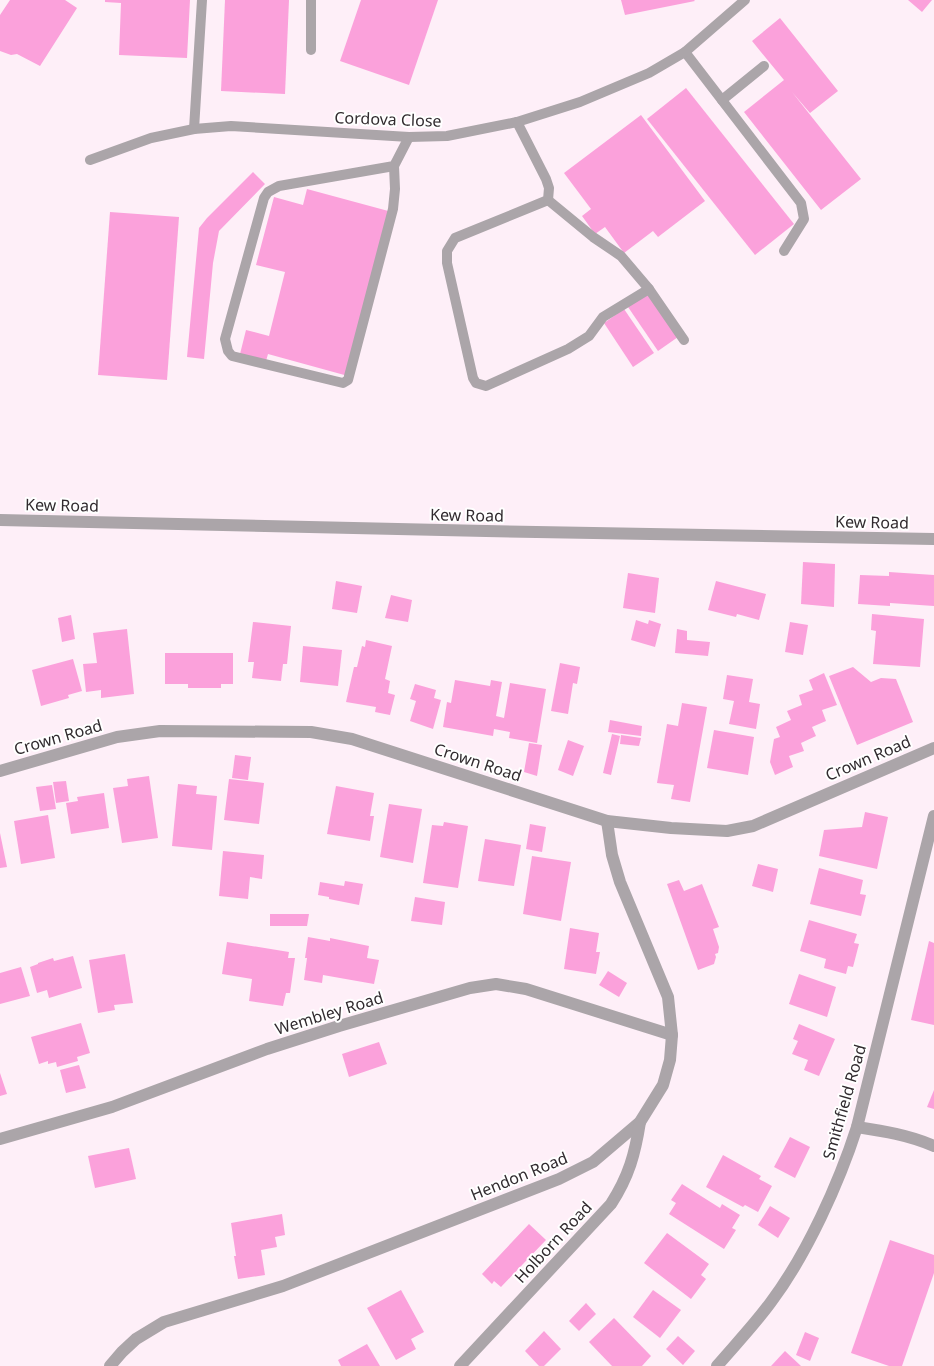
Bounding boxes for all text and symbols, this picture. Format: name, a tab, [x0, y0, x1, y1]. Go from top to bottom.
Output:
street label: Cordova Close	[334, 106, 442, 132]
street label: Kew Road	[25, 493, 99, 517]
street label: Kew Road	[430, 503, 504, 527]
street label: Kew Road	[835, 510, 909, 534]
street label: Crown Road	[11, 714, 105, 760]
street label: Crown Road	[822, 730, 914, 786]
street label: Crown Road	[431, 738, 525, 786]
street label: Wembley Road	[272, 986, 386, 1040]
street label: Smithfield Road	[817, 1042, 871, 1162]
street label: Hendon Road	[467, 1147, 571, 1205]
street label: Holborn Road	[509, 1196, 597, 1288]

